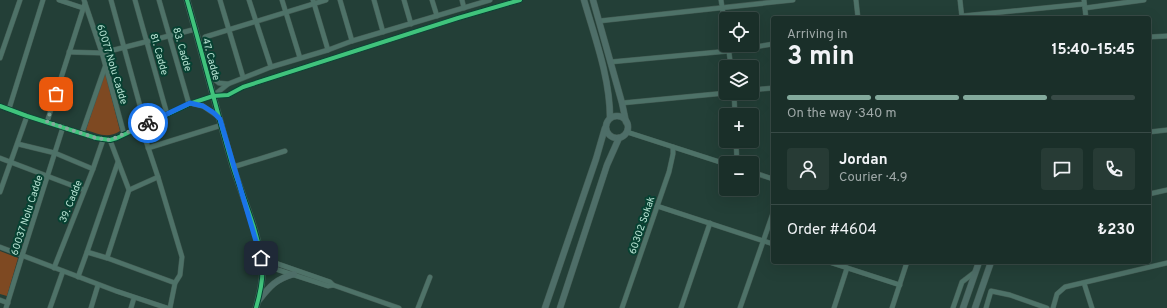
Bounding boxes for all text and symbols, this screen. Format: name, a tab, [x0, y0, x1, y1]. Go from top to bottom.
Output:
map controls	[719, 12, 759, 196]
button: locate	[719, 12, 759, 52]
street label: 60077 Nolu Cadde	[93, 23, 130, 106]
street label: 83. Cadde	[169, 26, 194, 73]
text: Arriving in	[787, 27, 848, 43]
street label: 81. Cadde	[146, 32, 171, 77]
street label: 47. Cadde	[199, 37, 222, 82]
text: 3 min	[787, 41, 855, 74]
text: 15:40–15:45	[1052, 41, 1135, 60]
button: layers	[719, 60, 759, 100]
pin	[39, 77, 73, 111]
icon: bag	[45, 83, 67, 105]
courier	[128, 103, 168, 143]
text: On the way · 340 m	[787, 106, 896, 122]
button: +	[719, 108, 759, 148]
icon: bike	[137, 112, 159, 134]
button: person	[787, 148, 829, 190]
button: chat	[1041, 148, 1083, 190]
button: phone	[1093, 148, 1135, 190]
text: Jordan	[839, 151, 888, 170]
button: −	[719, 156, 759, 196]
text: Courier · 4.9	[839, 170, 907, 186]
street label: 60037 Nolu Cadde	[8, 174, 47, 257]
street label: 39. Cadde	[57, 178, 86, 225]
street label: 60302 Sokak	[626, 195, 658, 256]
text: Order #4604	[787, 221, 877, 240]
text: ₺230	[1097, 221, 1135, 240]
pin	[244, 241, 278, 275]
icon: home	[250, 247, 272, 269]

